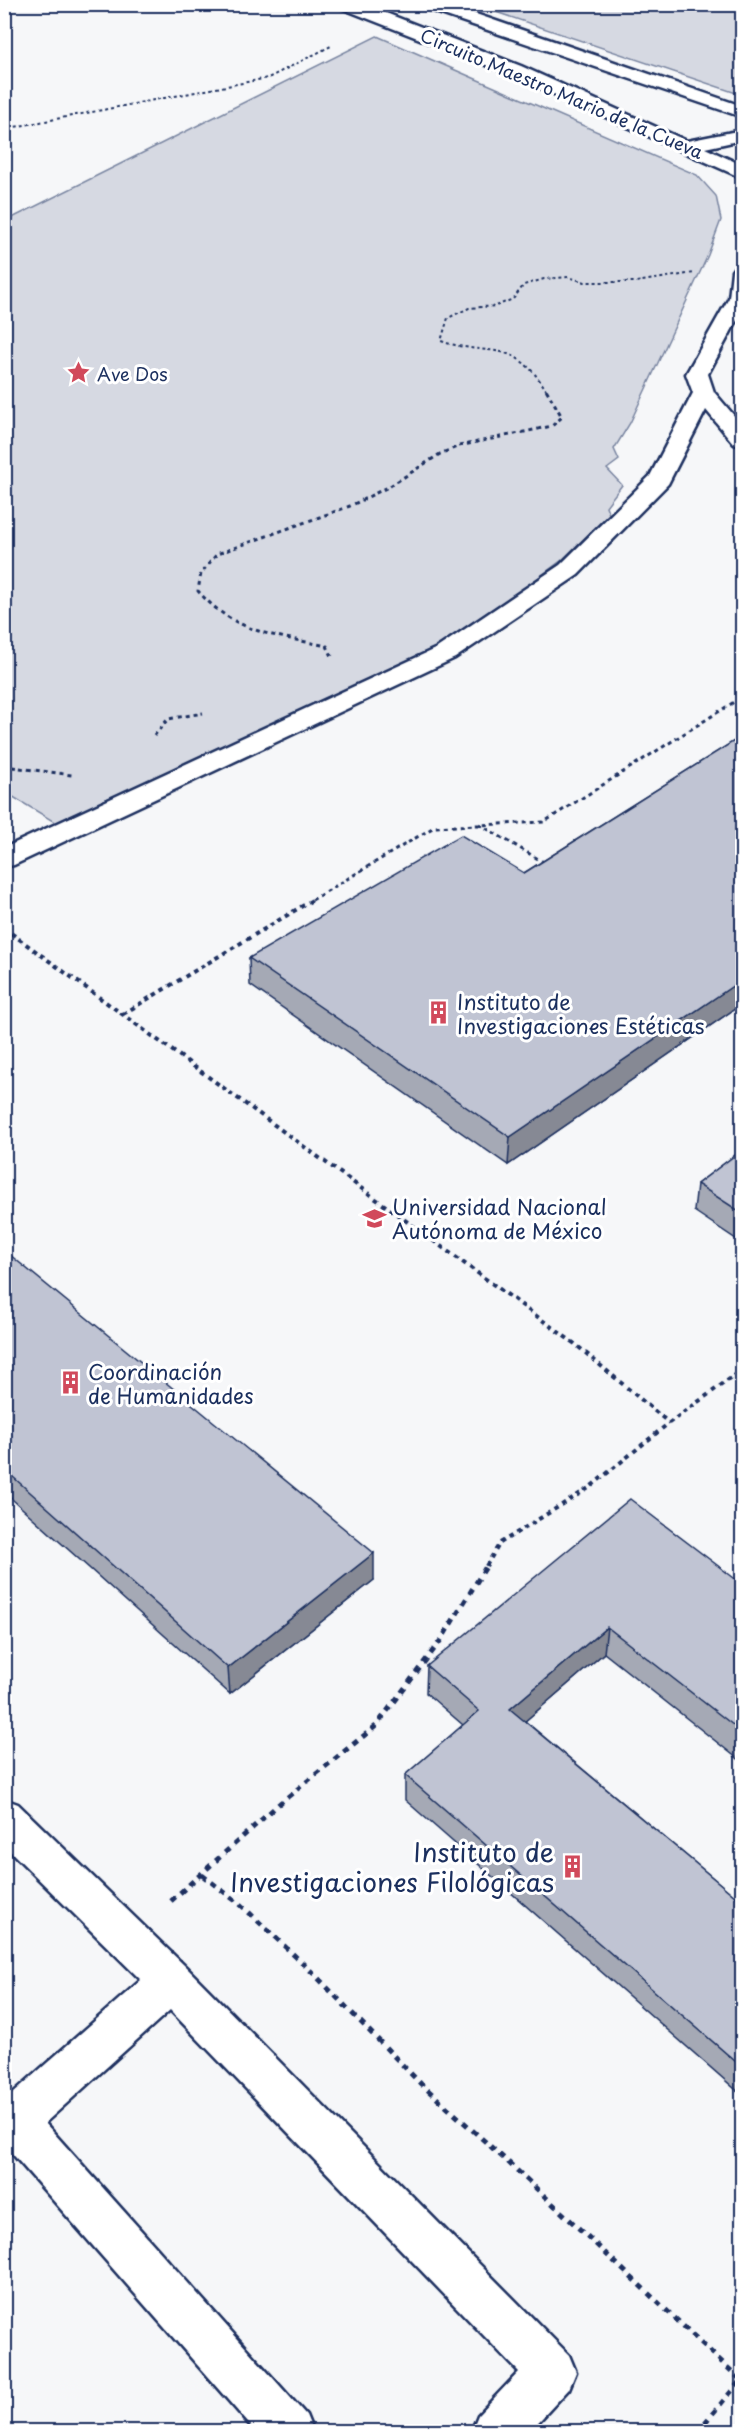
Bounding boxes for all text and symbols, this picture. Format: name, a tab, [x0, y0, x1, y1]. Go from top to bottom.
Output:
street label: Circuito Maestro Mario de la Cueva	[416, 21, 708, 165]
place icon: Ave Dos	[66, 360, 92, 386]
place label: Ave Dos	[97, 360, 168, 387]
place label: Instituto de Investigaciones Estéticas	[457, 985, 705, 1041]
building icon: Instituto de Investigaciones Estéticas	[426, 1000, 452, 1026]
place label: Universidad Nacional Autónoma de México	[392, 1190, 607, 1246]
school or university icon: Universidad Nacional Autónoma de México	[361, 1205, 387, 1231]
place label: Coordinación de Humanidades	[88, 1355, 254, 1411]
building icon: Coordinación de Humanidades	[57, 1370, 83, 1396]
place label: Instituto de Investigaciones Filológicas	[230, 1832, 554, 1901]
building icon: Instituto de Investigaciones Filológicas	[559, 1853, 585, 1879]

